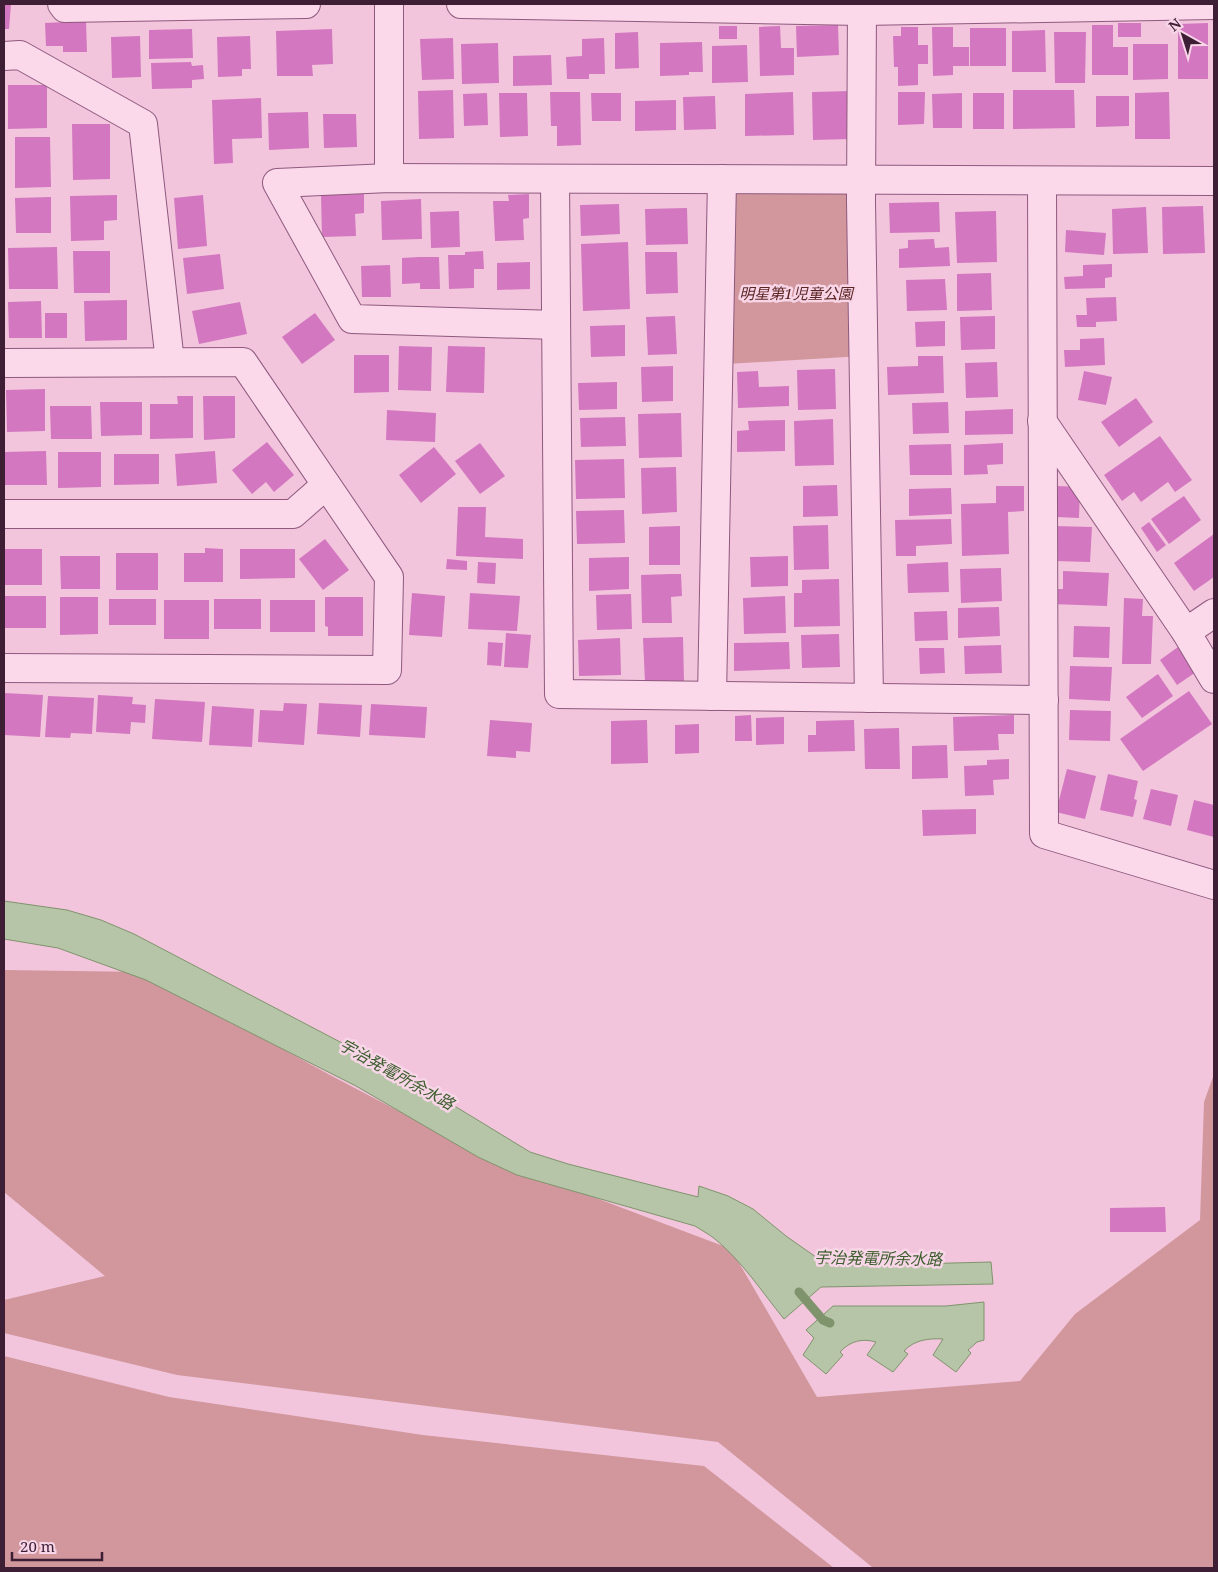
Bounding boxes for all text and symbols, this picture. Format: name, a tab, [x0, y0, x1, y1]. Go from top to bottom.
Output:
north arrow	[1158, 10, 1208, 60]
text: N	[1164, 14, 1185, 35]
park label: 明星第1児童公園	[739, 283, 855, 303]
water label: 宇治発電所余水路	[336, 1033, 460, 1116]
water label: 宇治発電所余水路	[814, 1246, 944, 1270]
scale bar	[12, 1530, 102, 1562]
text: 20 m	[20, 1536, 55, 1556]

